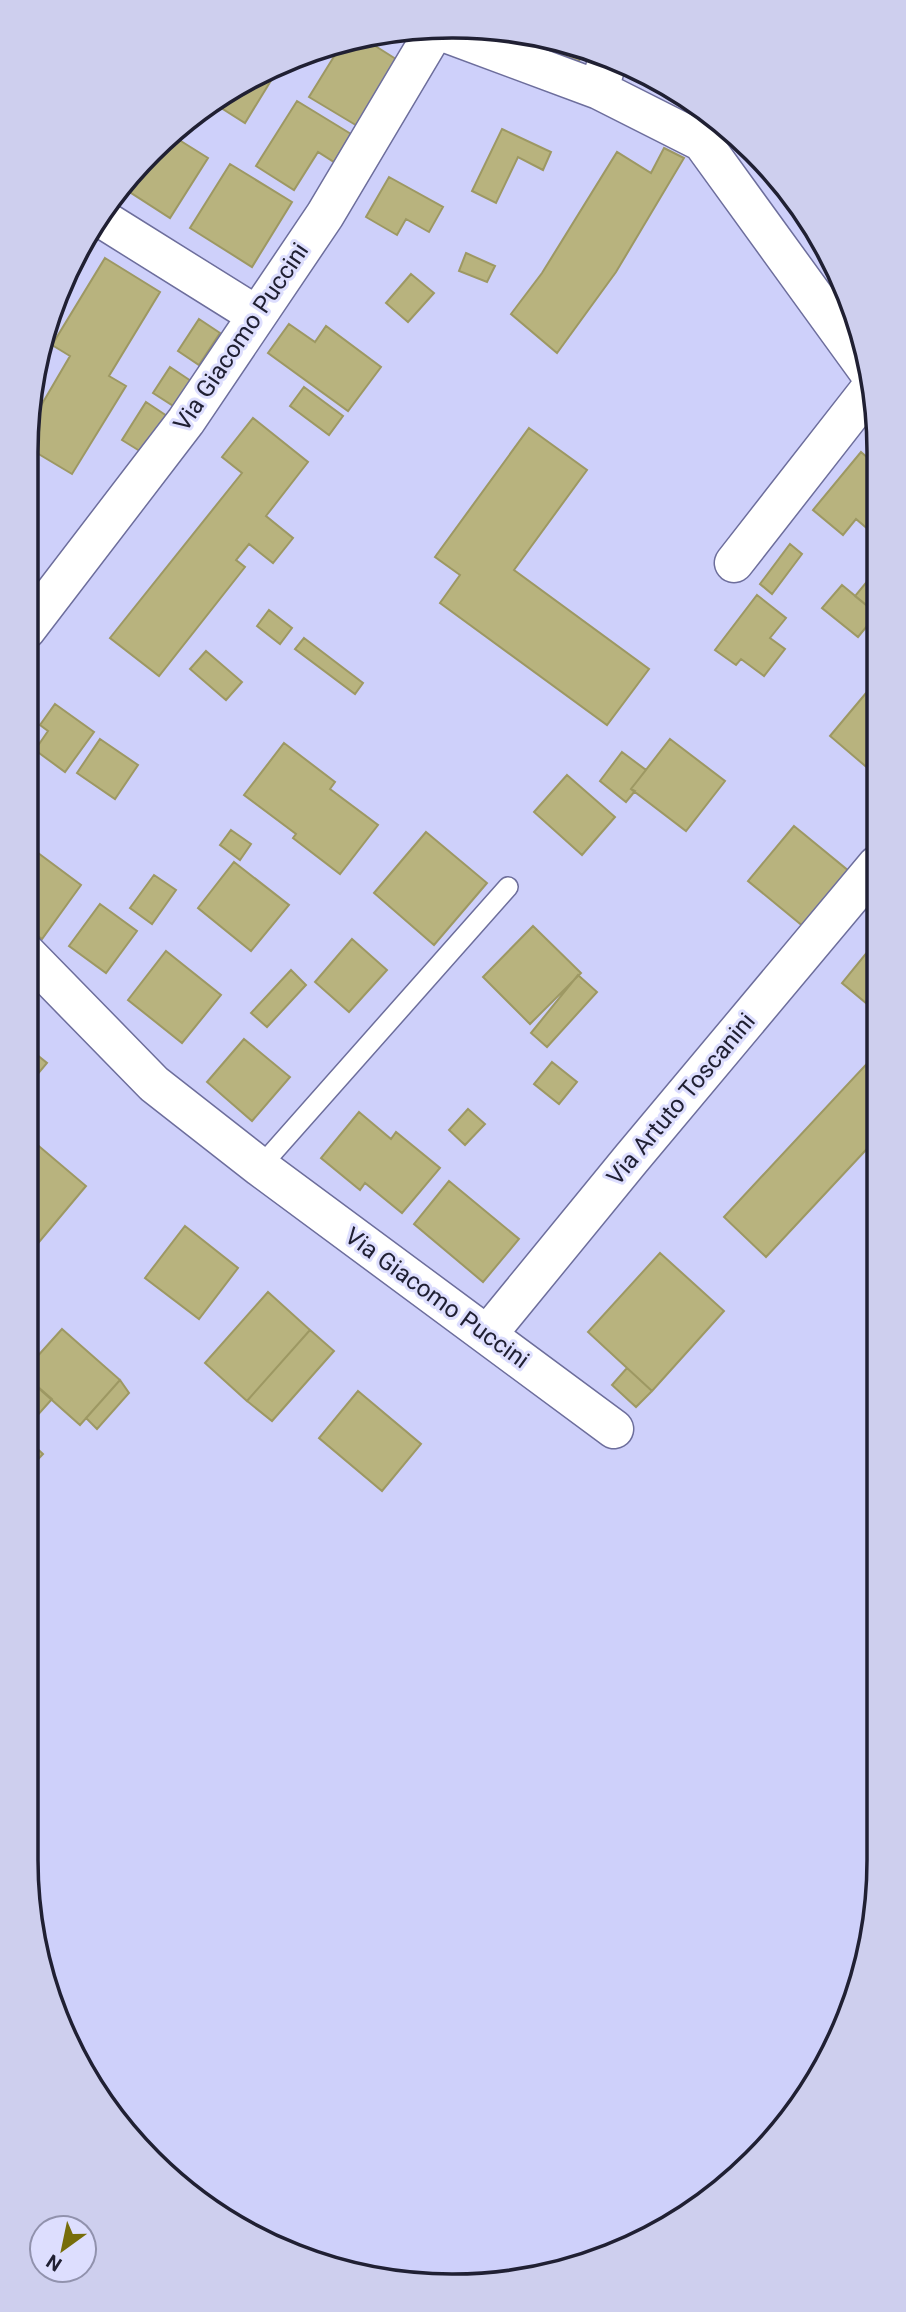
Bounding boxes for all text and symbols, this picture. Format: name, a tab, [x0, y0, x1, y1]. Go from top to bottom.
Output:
street label: Via Giacomo Puccini	[168, 238, 314, 436]
street label: Via Artuto Toscanini	[601, 1007, 761, 1191]
street label: Via Giacomo Puccini	[339, 1222, 535, 1374]
north arrow	[28, 2214, 98, 2284]
text: N	[42, 2250, 66, 2276]

